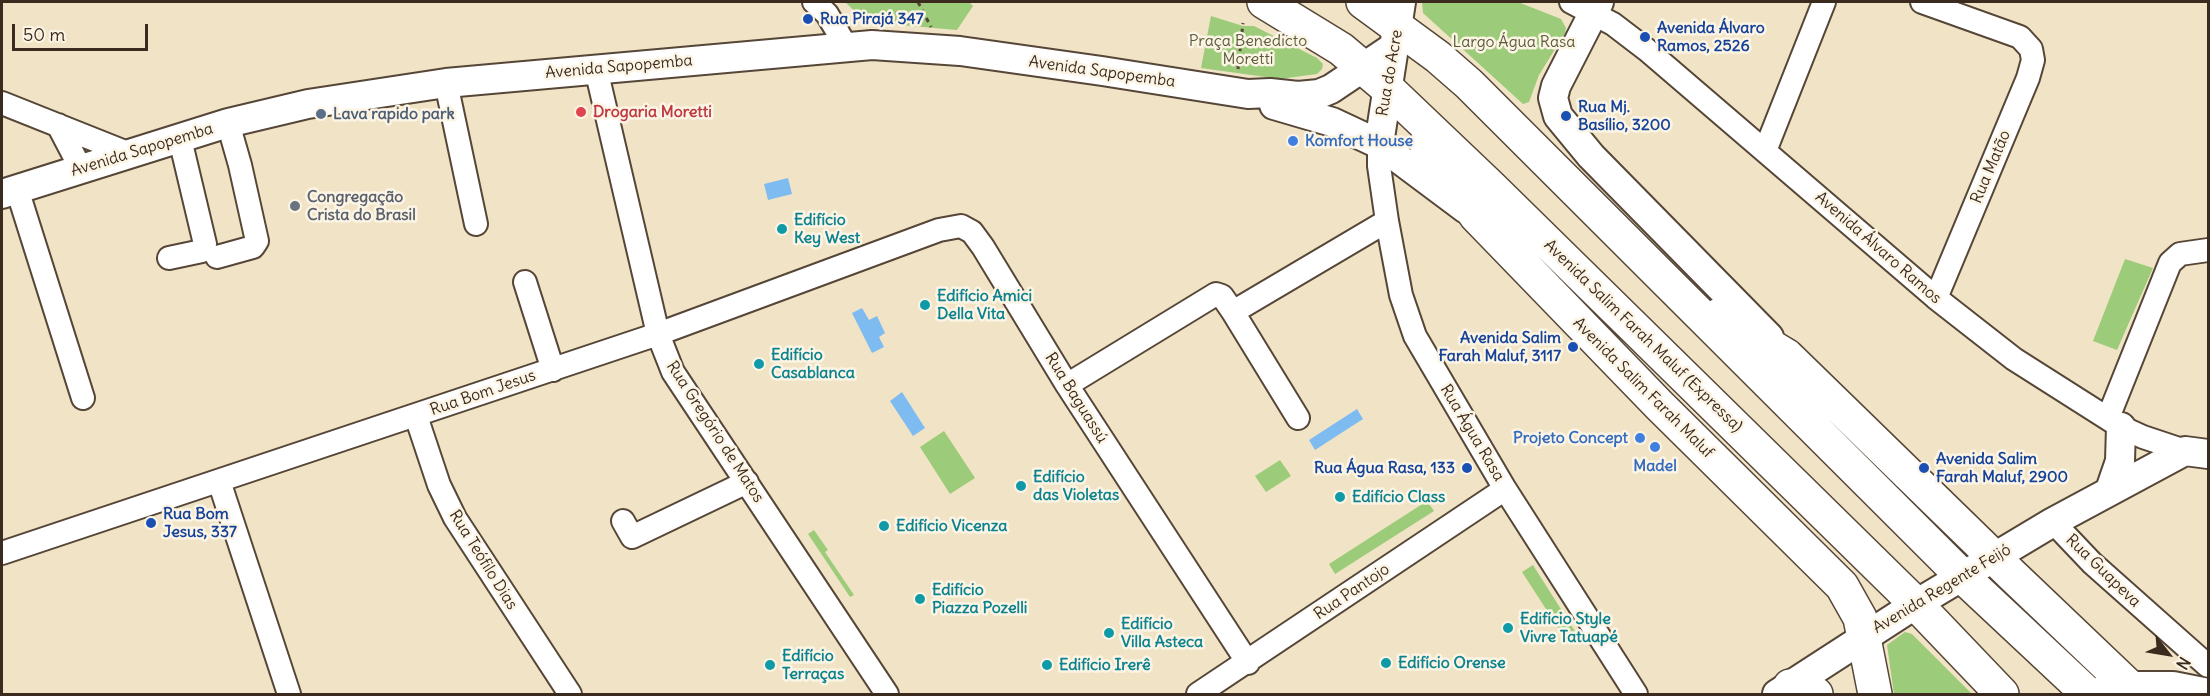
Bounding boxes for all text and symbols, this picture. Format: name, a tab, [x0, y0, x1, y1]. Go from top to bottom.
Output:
place label: Rua Pirajá 347	[820, 9, 924, 29]
scale bar	[15, 12, 152, 50]
marker: Rua Pirajá 347	[801, 12, 815, 26]
place label: Avenida Álvaro Ramos, 2526	[1657, 18, 1765, 56]
text: 50 m	[23, 23, 65, 46]
street label: Rua do Acre	[1373, 28, 1407, 118]
marker: Avenida Álvaro Ramos, 2526	[1638, 30, 1652, 44]
park label: Praça Benedicto Moretti	[1189, 31, 1307, 69]
park label: Largo Água Rasa	[1453, 32, 1575, 52]
street label: Avenida Sapopemba	[545, 51, 693, 83]
street label: Avenida Sapopemba	[1028, 52, 1176, 92]
place label: Rua Mj. Basílio, 3200	[1578, 97, 1671, 135]
place label: Drogaria Moretti	[593, 102, 712, 122]
place label: Lava rapido park	[333, 104, 455, 124]
marker: Drogaria Moretti	[574, 105, 588, 119]
marker: Lava rapido park	[314, 107, 328, 121]
marker: Rua Mj. Basílio, 3200	[1559, 109, 1573, 123]
street label: Avenida Sapopemba	[69, 119, 215, 181]
street label: Rua Matão	[1967, 127, 2015, 207]
place label: Komfort House	[1305, 131, 1413, 151]
marker: Komfort House	[1286, 134, 1300, 148]
place label: Congregação Crista do Brasil	[307, 187, 416, 225]
street label: Avenida Álvaro Ramos	[1811, 188, 1945, 308]
marker: Congregação Crista do Brasil	[288, 199, 302, 213]
place label: Edifício Key West	[794, 210, 860, 248]
marker: Edifício Key West	[775, 222, 789, 236]
street label: Avenida Salim Farah Maluf (Expressa)	[1540, 236, 1746, 436]
place label: Edifício Amici Della Vita	[937, 286, 1032, 324]
marker: Edifício Amici Della Vita	[918, 298, 932, 312]
street label: Avenida Salim Farah Maluf	[1569, 314, 1717, 462]
place label: Avenida Salim Farah Maluf, 3117	[1439, 328, 1561, 366]
marker: Avenida Salim Farah Maluf, 3117	[1566, 340, 1580, 354]
place label: Edifício Casablanca	[771, 345, 855, 383]
street label: Rua Baguassú	[1041, 349, 1111, 447]
marker: Edifício Casablanca	[752, 357, 766, 371]
street label: Rua Gregório de Matos	[662, 358, 768, 506]
street label: Rua Bom Jesus	[428, 366, 538, 420]
street label: Rua Água Rasa	[1436, 381, 1508, 485]
place label: Projeto Concept	[1513, 428, 1628, 448]
marker: Projeto Concept	[1633, 431, 1647, 445]
marker: Madel	[1648, 440, 1662, 454]
place label: Avenida Salim Farah Maluf, 2900	[1936, 449, 2068, 487]
place label: Madel	[1633, 456, 1677, 476]
place label: Rua Água Rasa, 133	[1314, 458, 1455, 478]
marker: Rua Água Rasa, 133	[1460, 461, 1474, 475]
marker: Avenida Salim Farah Maluf, 2900	[1917, 461, 1931, 475]
place label: Edifício das Violetas	[1033, 467, 1119, 505]
marker: Edifício das Violetas	[1014, 479, 1028, 493]
place label: Edifício Class	[1352, 487, 1445, 507]
marker: Edifício Class	[1333, 490, 1347, 504]
place label: Rua Bom Jesus, 337	[163, 504, 237, 542]
street label: Rua Teófilo Dias	[445, 507, 521, 613]
marker: Rua Bom Jesus, 337	[144, 516, 158, 530]
place label: Edifício Vicenza	[896, 516, 1008, 536]
marker: Edifício Vicenza	[877, 519, 891, 533]
street label: Rua Guapeva	[2062, 530, 2144, 612]
street label: Avenida Regente Feijó	[1870, 540, 2014, 638]
street label: Rua Pantojo	[1311, 560, 1393, 624]
place label: Edifício Piazza Pozelli	[932, 580, 1027, 618]
marker: Edifício Piazza Pozelli	[913, 592, 927, 606]
place label: Edifício Style Vivre Tatuapé	[1520, 609, 1618, 647]
place label: Edifício Villa Asteca	[1121, 614, 1203, 652]
marker: Edifício Style Vivre Tatuapé	[1501, 621, 1515, 635]
north arrow	[2138, 624, 2198, 684]
marker: Edifício Villa Asteca	[1102, 626, 1116, 640]
place label: Edifício Terraças	[782, 646, 844, 684]
place label: Edifício Orense	[1398, 653, 1506, 673]
text: N	[2172, 653, 2195, 673]
place label: Edifício Irerê	[1059, 655, 1151, 675]
marker: Edifício Orense	[1379, 656, 1393, 670]
marker: Edifício Terraças	[763, 658, 777, 672]
marker: Edifício Irerê	[1040, 658, 1054, 672]

